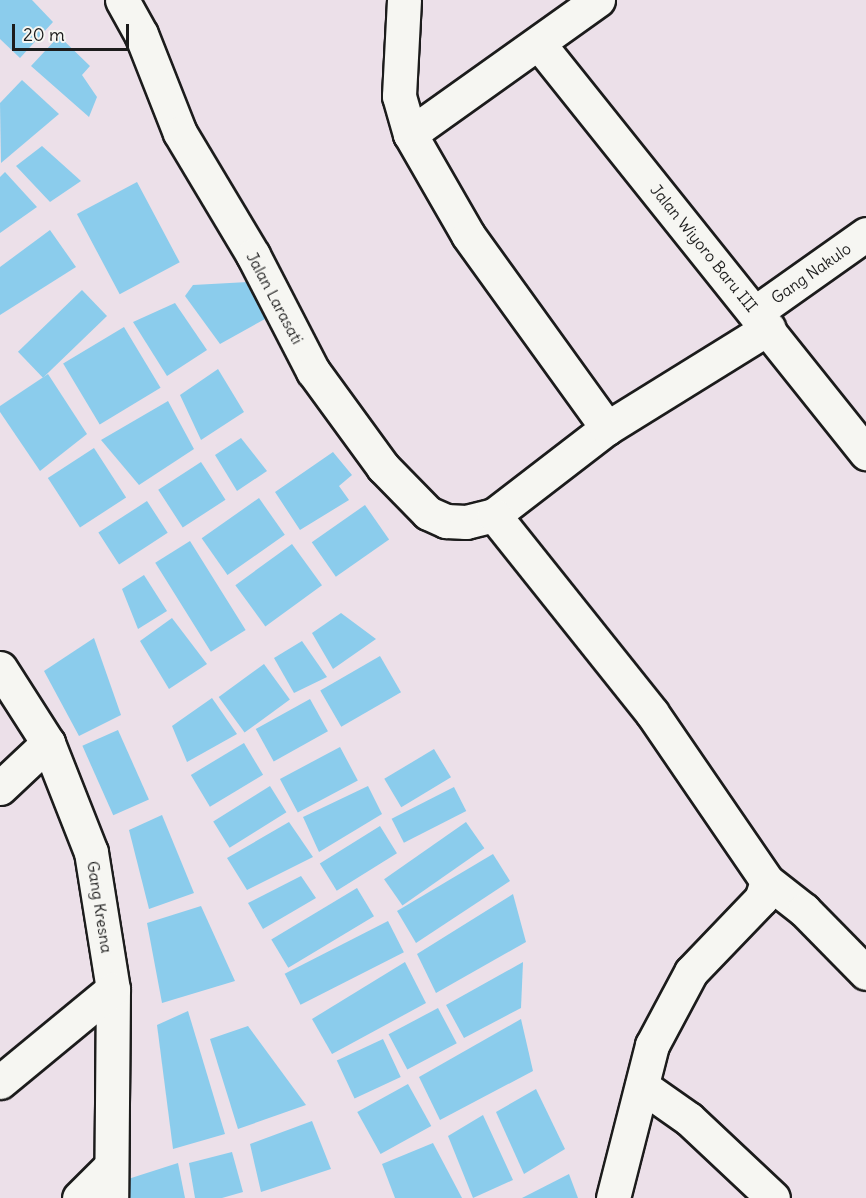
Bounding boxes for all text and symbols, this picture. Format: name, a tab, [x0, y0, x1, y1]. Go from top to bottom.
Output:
scale bar	[15, 12, 132, 50]
text: 20 m	[23, 23, 65, 46]
street label: Jalan Wiyoro Baru III	[647, 180, 761, 316]
street label: Gang Nakulo	[767, 239, 855, 307]
street label: Jalan Larasati	[243, 249, 307, 347]
street label: Gang Kresna	[83, 860, 117, 954]

